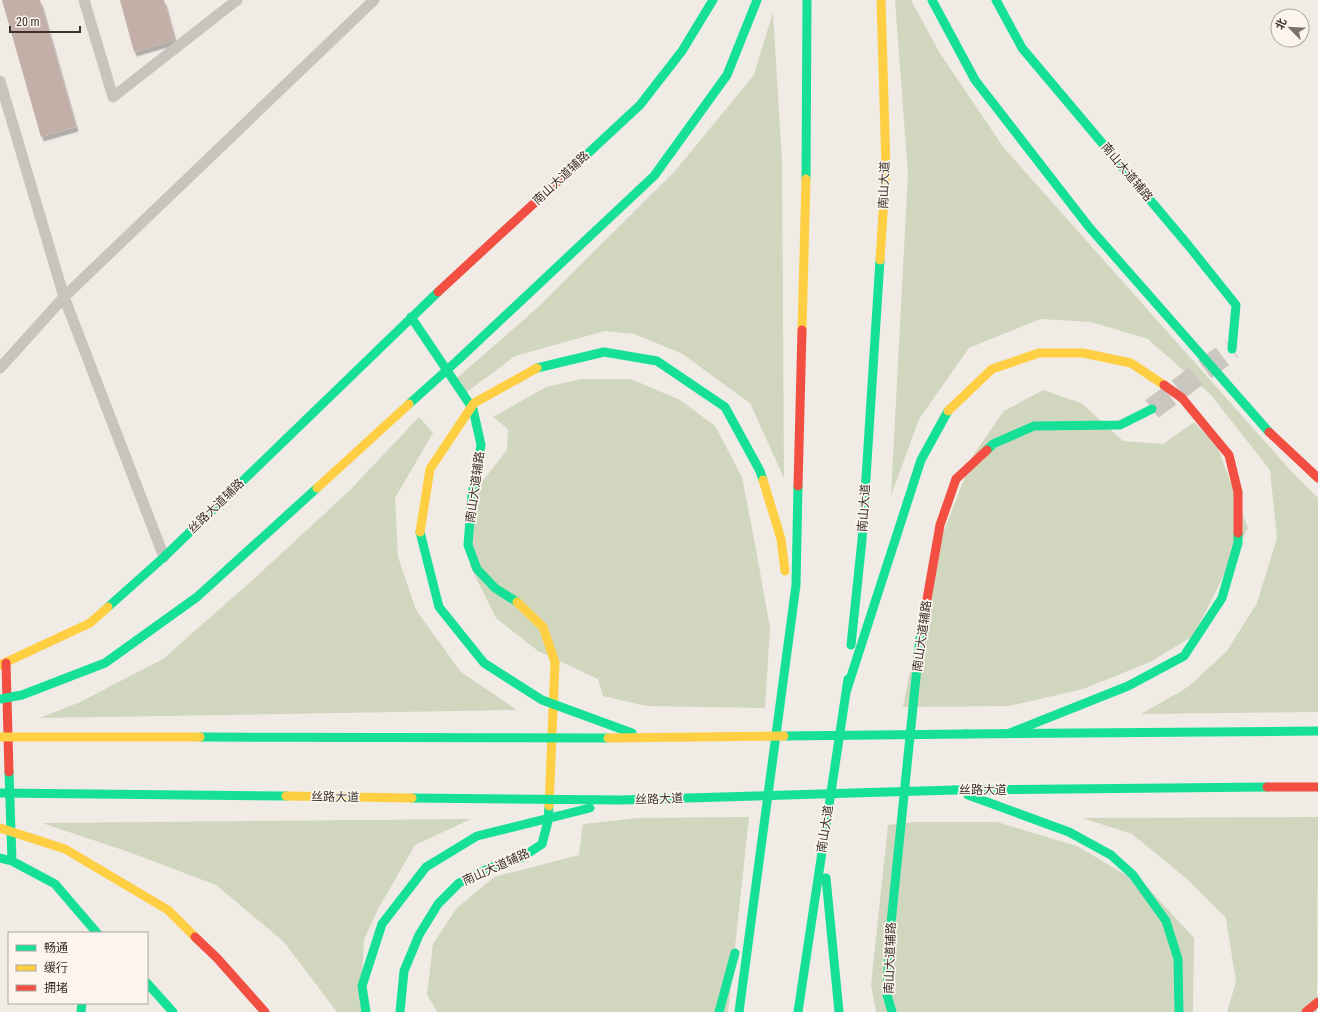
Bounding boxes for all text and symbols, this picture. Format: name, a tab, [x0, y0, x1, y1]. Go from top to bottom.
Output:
scale bar	[10, 8, 80, 34]
north arrow	[1270, 8, 1310, 48]
text: 20 m	[16, 15, 40, 29]
text: 北	[1273, 16, 1289, 32]
street label: 南山大道辅路	[1098, 140, 1156, 204]
street label: 南山大道辅路	[530, 148, 592, 208]
street label: 南山大道	[876, 161, 892, 209]
street label: 南山大道辅路	[463, 450, 487, 524]
street label: 丝路大道辅路	[185, 476, 247, 536]
street label: 南山大道	[855, 484, 873, 532]
street label: 南山大道辅路	[910, 599, 934, 673]
street label: 丝路大道	[959, 783, 1007, 797]
street label: 丝路大道	[311, 790, 359, 804]
street label: 丝路大道	[635, 791, 683, 807]
street label: 南山大道	[814, 804, 836, 854]
street label: 南山大道辅路	[460, 846, 532, 888]
street label: 南山大道辅路	[882, 922, 898, 994]
legend	[8, 932, 148, 1004]
text: 畅通	[44, 941, 68, 955]
text: 缓行	[44, 961, 68, 975]
text: 拥堵	[44, 981, 68, 995]

